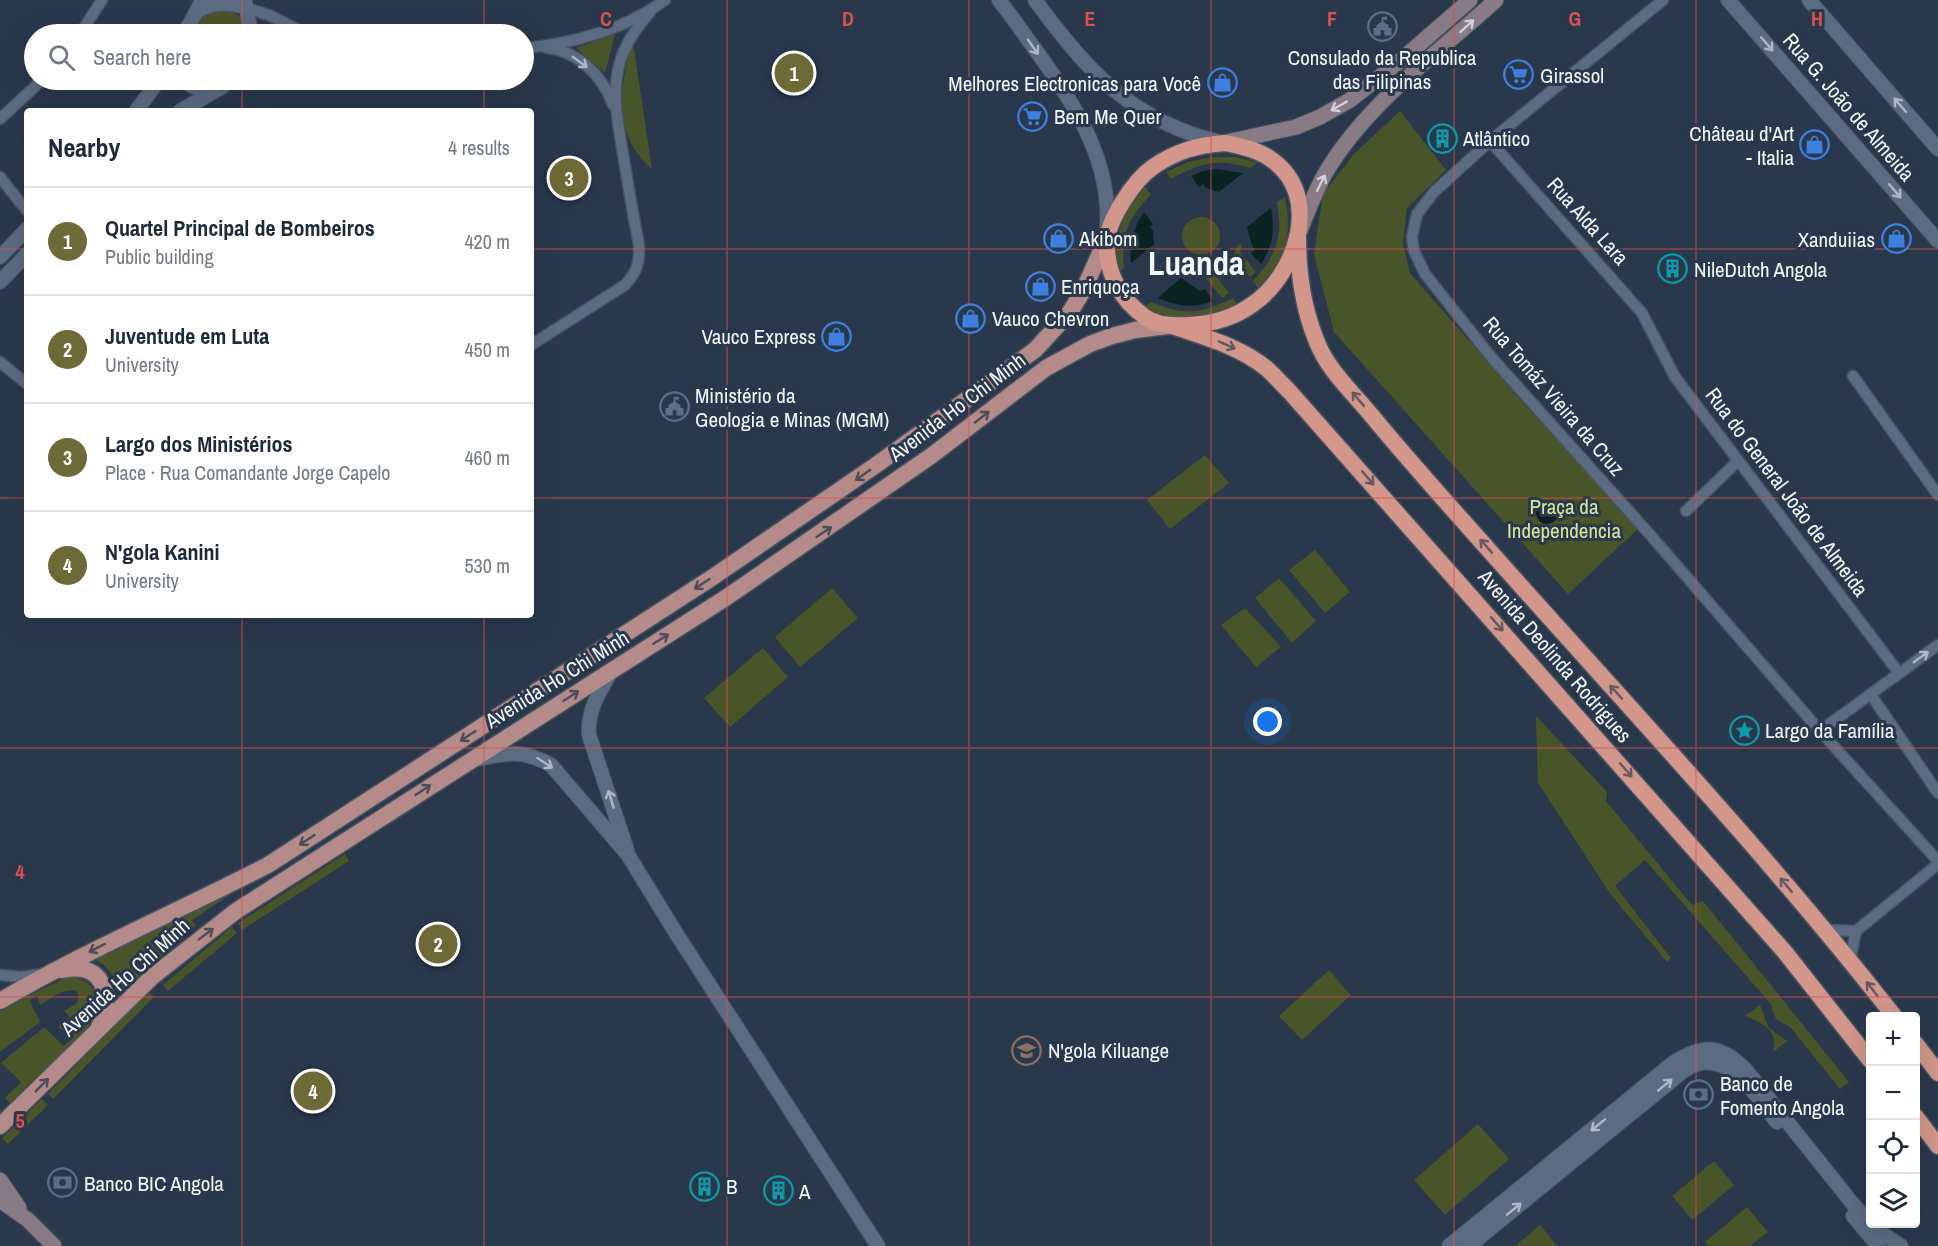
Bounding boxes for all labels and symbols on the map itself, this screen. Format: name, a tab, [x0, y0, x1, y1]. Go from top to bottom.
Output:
text: C	[600, 5, 612, 32]
text: D	[842, 5, 854, 32]
text: E	[1085, 5, 1096, 32]
text: F	[1327, 5, 1337, 32]
text: G	[1569, 5, 1581, 32]
text: H	[1811, 5, 1823, 32]
public building icon: Consulado da Republica das Filipinas	[1366, 10, 1398, 42]
one-way arrow	[1459, 19, 1474, 33]
street label: Rua G. João de Almeida	[1777, 27, 1922, 188]
one-way arrow	[1760, 36, 1773, 52]
one-way arrow	[1027, 39, 1039, 55]
place label: Consulado da Republica das Filipinas	[1288, 43, 1477, 96]
pin: 1	[774, 50, 814, 96]
one-way arrow	[572, 56, 588, 68]
supermarket icon: Girassol	[1503, 59, 1535, 91]
place label: Girassol	[1540, 61, 1604, 90]
shop icon: Melhores Electronicas para Você	[1206, 67, 1238, 99]
place label: Melhores Electronicas para Você	[948, 69, 1201, 98]
one-way arrow	[1893, 98, 1907, 113]
supermarket icon: Bem Me Quer	[1017, 100, 1049, 132]
one-way arrow	[1331, 100, 1348, 112]
place label: Bem Me Quer	[1054, 102, 1161, 131]
place label: Château d'Art - Italia	[1689, 119, 1794, 172]
building icon: Atlântico	[1426, 122, 1458, 154]
place label: Atlântico	[1462, 124, 1530, 153]
shop icon: Château d'Art - Italia	[1799, 129, 1831, 161]
pin: 3	[550, 156, 588, 201]
street label: Rua Alda Lara	[1541, 171, 1636, 272]
one-way arrow	[1315, 174, 1327, 192]
one-way arrow	[1888, 183, 1902, 198]
shop icon: Akibom	[1042, 222, 1074, 254]
shop icon: Xanduiias	[1880, 223, 1912, 255]
place label: Akibom	[1078, 224, 1137, 253]
place label: Xanduiias	[1798, 225, 1875, 254]
district label: Luanda	[1148, 241, 1244, 285]
building icon: NileDutch Angola	[1657, 253, 1689, 285]
place label: NileDutch Angola	[1694, 255, 1827, 284]
shop icon: Enriquoça	[1024, 270, 1056, 302]
place label: Enriquoça	[1061, 272, 1140, 301]
shop icon: Vauco Chevron	[955, 302, 987, 334]
place label: Vauco Chevron	[992, 304, 1109, 333]
street label: Rua Tomáz Vieira da Cruz	[1477, 310, 1632, 482]
shop icon: Vauco Express	[821, 320, 853, 352]
place label: Vauco Express	[701, 322, 816, 351]
one-way arrow	[1218, 341, 1236, 352]
street label: Avenida Ho Chi Minh	[882, 346, 1031, 469]
place label: Ministério da Geologia e Minas (MGM)	[695, 381, 889, 434]
street label: Rua do General João de Almeida	[1699, 382, 1875, 603]
public building icon: Ministério da Geologia e Minas (MGM)	[658, 391, 690, 423]
one-way arrow	[1351, 391, 1364, 407]
one-way arrow	[974, 411, 990, 424]
one-way arrow	[855, 469, 872, 481]
one-way arrow	[1361, 470, 1375, 485]
park label: Praça da Independencia	[1507, 492, 1621, 545]
one-way arrow	[815, 525, 832, 537]
one-way arrow	[1479, 539, 1493, 554]
street label: Avenida Deolinda Rodrigues	[1471, 562, 1638, 749]
one-way arrow	[694, 578, 710, 590]
one-way arrow	[1490, 616, 1504, 631]
street label: Avenida Ho Chi Minh	[479, 623, 634, 735]
one-way arrow	[652, 633, 669, 645]
one-way arrow	[1913, 651, 1929, 663]
one-way arrow	[1609, 685, 1623, 700]
one-way arrow	[563, 689, 580, 702]
your location	[1253, 707, 1282, 736]
place icon: Largo da Família	[1728, 714, 1760, 746]
place label: Largo da Família	[1765, 716, 1895, 745]
one-way arrow	[460, 730, 476, 742]
one-way arrow	[537, 757, 554, 770]
one-way arrow	[1619, 762, 1633, 777]
one-way arrow	[414, 784, 431, 796]
one-way arrow	[605, 790, 616, 809]
one-way arrow	[299, 834, 315, 846]
text: 4	[15, 858, 25, 885]
one-way arrow	[1779, 878, 1793, 893]
street label: Avenida Ho Chi Minh	[53, 911, 196, 1043]
pin: 2	[418, 922, 458, 966]
one-way arrow	[198, 927, 214, 940]
one-way arrow	[89, 942, 107, 954]
one-way arrow	[1866, 981, 1879, 997]
school or university icon: N'gola Kiluange	[1011, 1034, 1043, 1066]
place label: N'gola Kiluange	[1048, 1036, 1169, 1065]
pin: 4	[294, 1068, 332, 1114]
place label: Banco de Fomento Angola	[1720, 1069, 1845, 1122]
one-way arrow	[34, 1078, 49, 1092]
one-way arrow	[1657, 1079, 1673, 1092]
bank icon: Banco de Fomento Angola	[1683, 1079, 1715, 1111]
text: 5	[15, 1107, 25, 1134]
one-way arrow	[1590, 1118, 1606, 1131]
bank icon: Banco BIC Angola	[47, 1167, 79, 1199]
place label: Banco BIC Angola	[84, 1169, 224, 1198]
building icon: B	[689, 1170, 721, 1202]
place label: B	[726, 1172, 738, 1201]
building icon: A	[762, 1175, 794, 1207]
place label: A	[798, 1177, 811, 1206]
one-way arrow	[1506, 1202, 1521, 1216]

